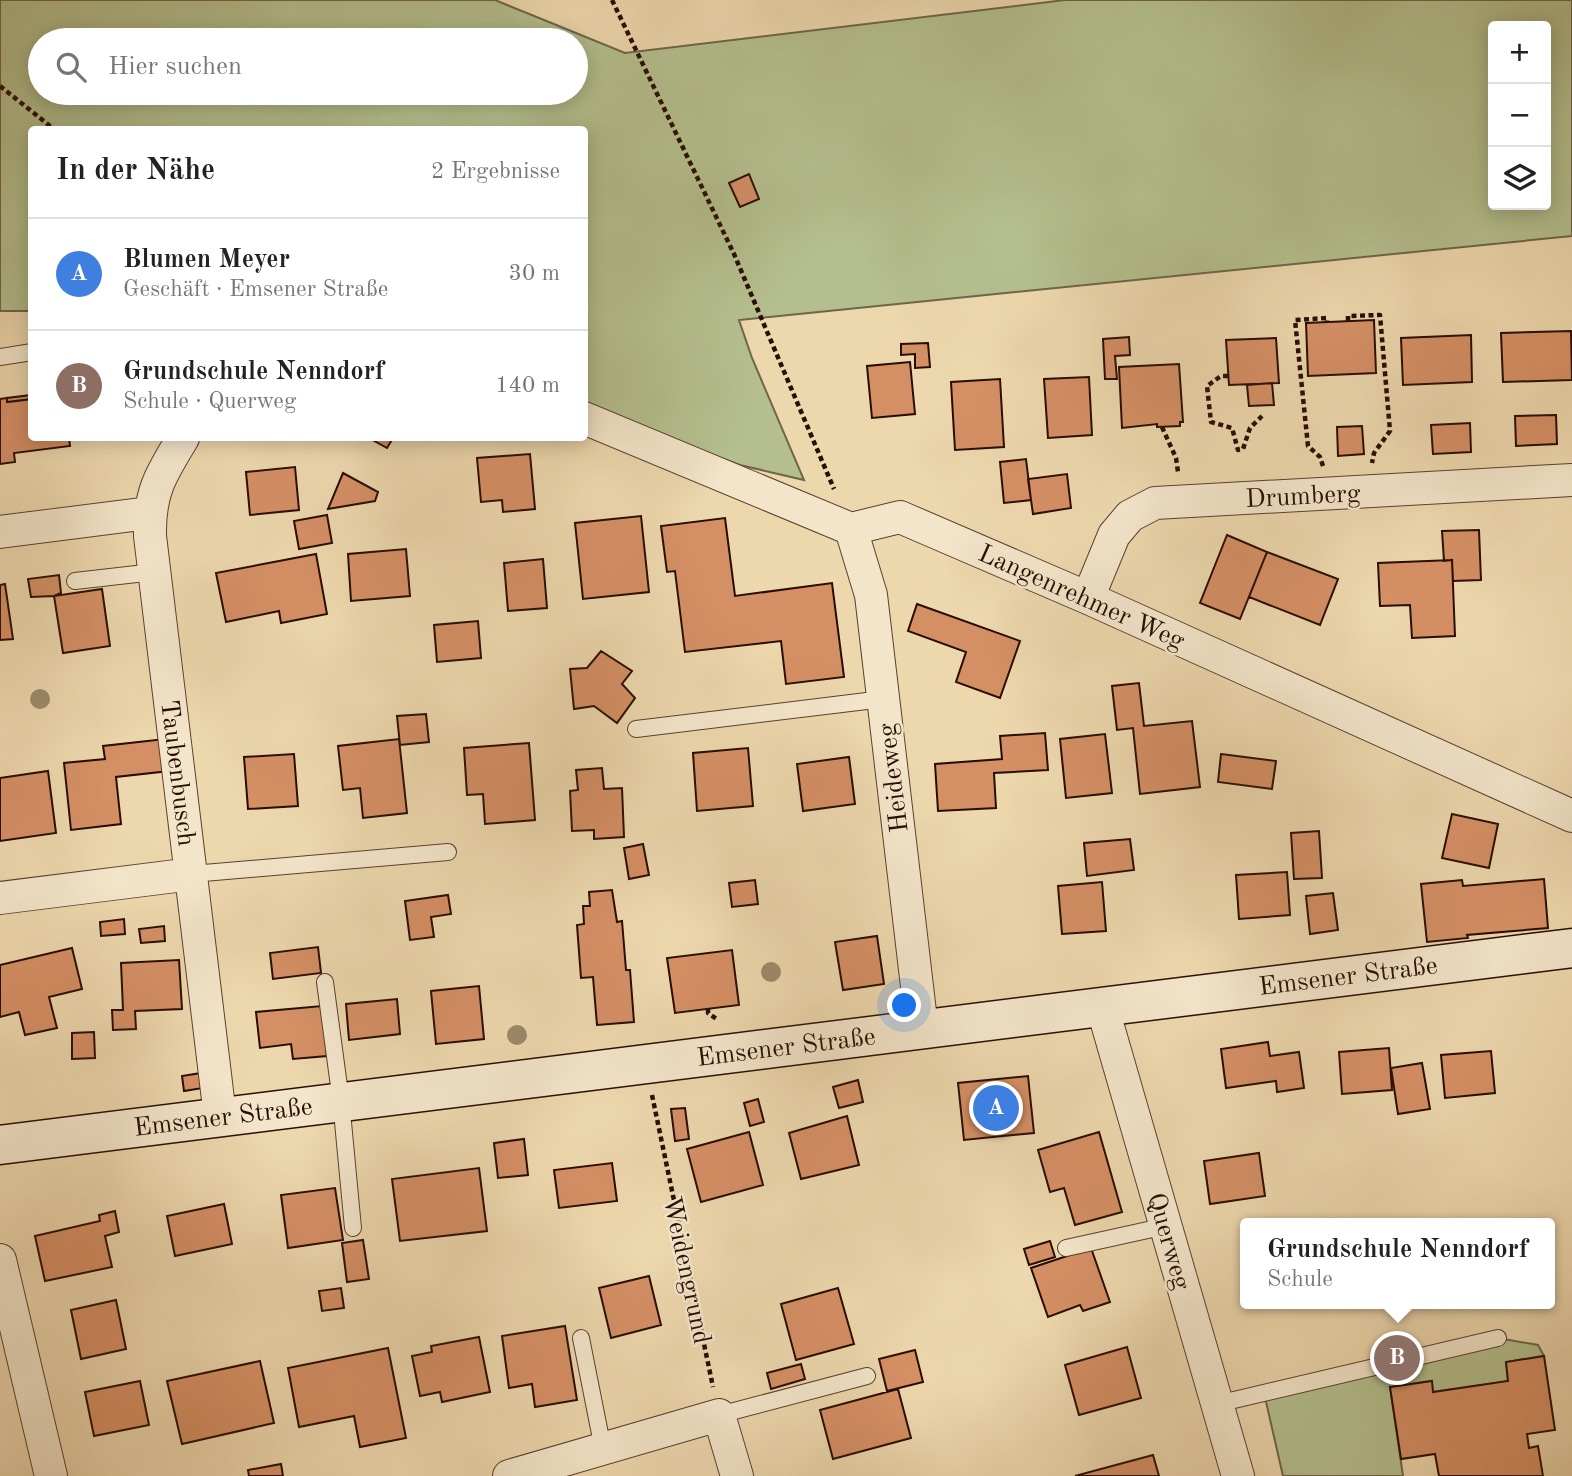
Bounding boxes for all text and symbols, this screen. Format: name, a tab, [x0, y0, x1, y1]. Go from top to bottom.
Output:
map controls	[1488, 21, 1551, 210]
button: +	[1488, 21, 1551, 84]
search box	[28, 28, 588, 105]
icon: search	[52, 48, 90, 86]
text: Hier suchen	[108, 54, 242, 80]
button: −	[1488, 84, 1551, 147]
button: layers	[1488, 147, 1551, 210]
text: In der Nähe	[56, 156, 215, 186]
text: 2 Ergebnisse	[431, 160, 560, 183]
text: Blumen Meyer	[123, 247, 290, 273]
text: A	[70, 262, 88, 285]
text: 30 m	[509, 262, 560, 285]
text: Geschäft · Emsener Straße	[123, 278, 388, 301]
text: Grundschule Nenndorf	[123, 359, 384, 385]
text: B	[71, 374, 87, 397]
text: 140 m	[495, 374, 560, 397]
text: Schule · Querweg	[123, 390, 296, 413]
street label: Drumberg	[1245, 481, 1361, 513]
street label: Langenrehmer Weg	[974, 541, 1188, 655]
street label: Taubenbusch	[155, 699, 199, 848]
street label: Heideweg	[874, 722, 914, 834]
street label: Emsener Straße	[1257, 953, 1439, 1001]
your location	[887, 988, 921, 1022]
street label: Emsener Straße	[695, 1024, 877, 1072]
pin: A	[973, 1082, 1019, 1134]
street label: Emsener Straße	[132, 1094, 314, 1142]
street label: Querweg	[1142, 1190, 1194, 1293]
street label: Weidengrund	[658, 1194, 714, 1346]
popup	[1240, 1218, 1555, 1309]
text: Grundschule Nenndorf	[1267, 1237, 1528, 1263]
text: Schule	[1267, 1268, 1333, 1291]
pin: B	[1374, 1332, 1420, 1384]

